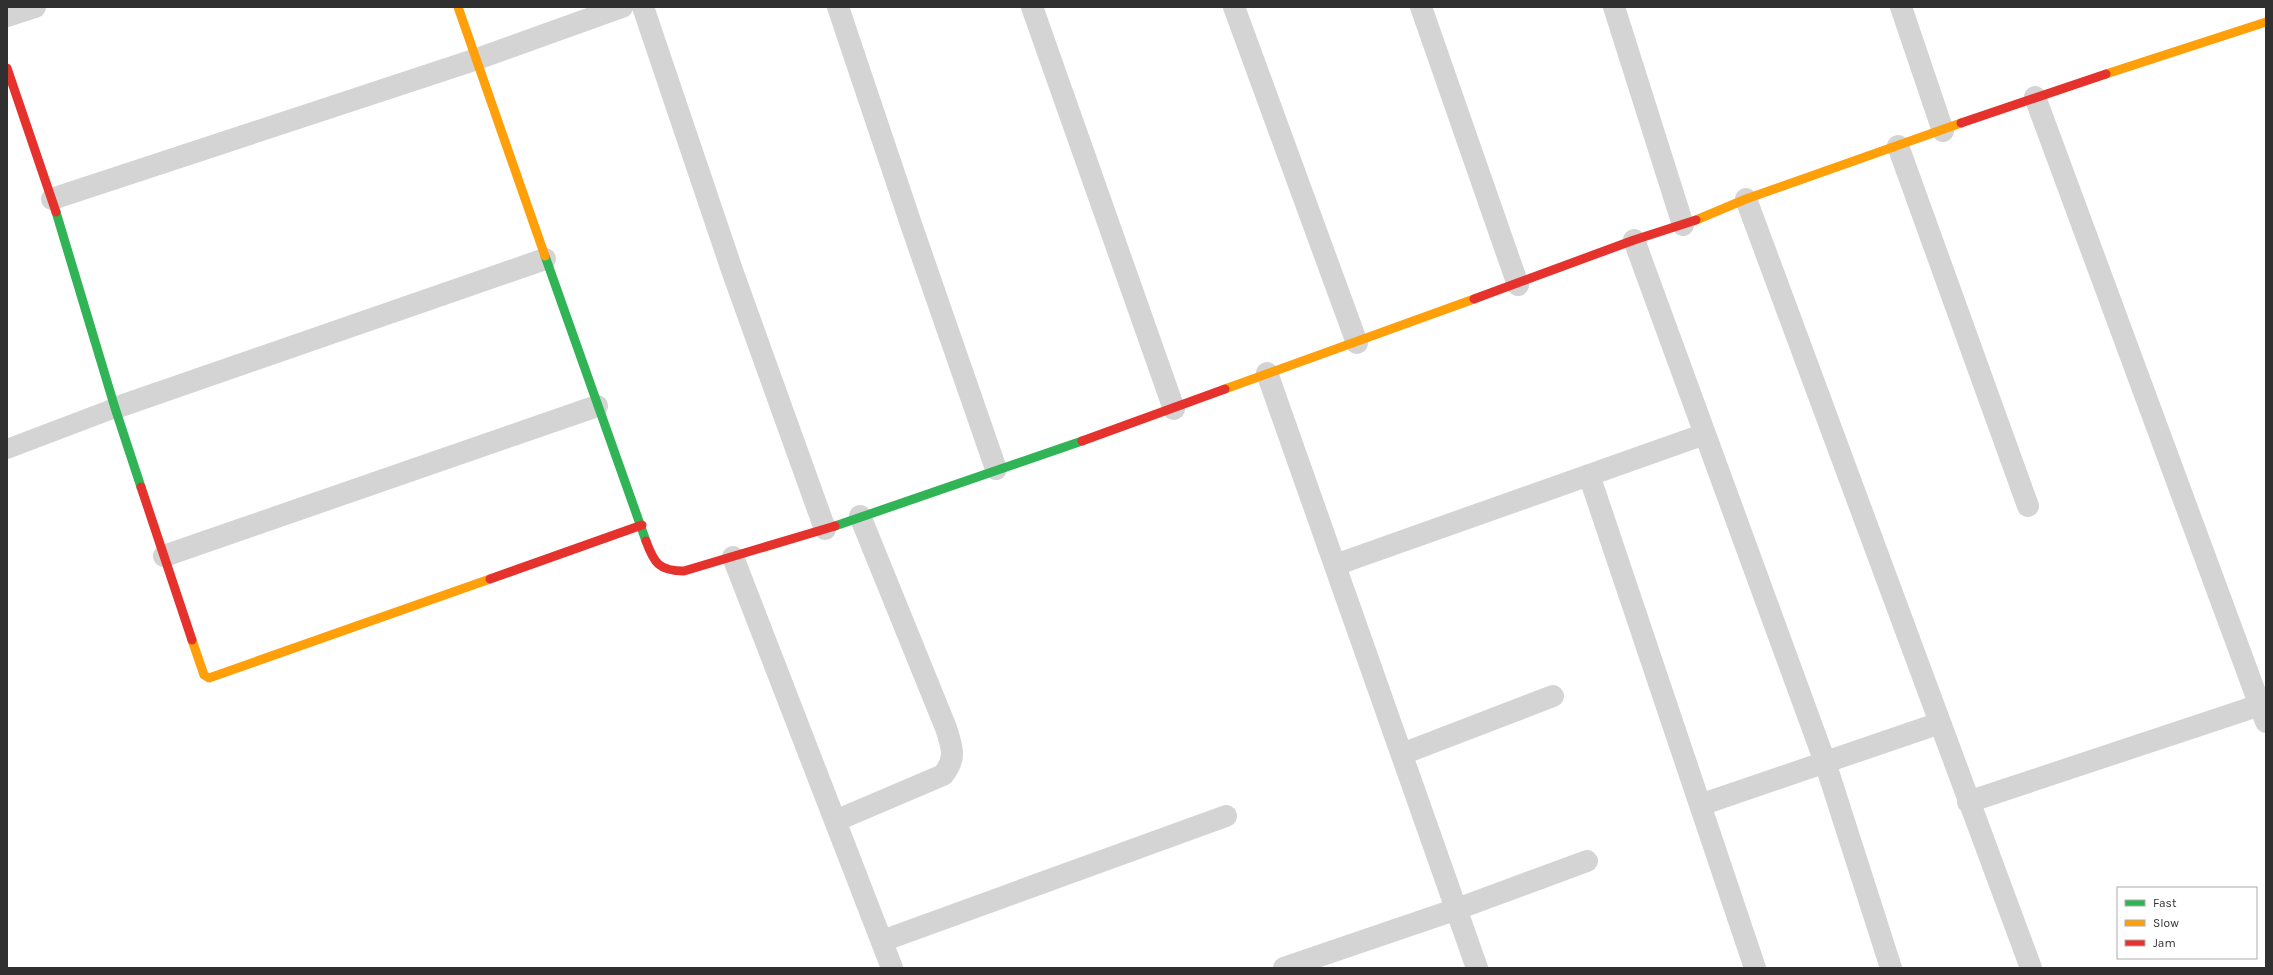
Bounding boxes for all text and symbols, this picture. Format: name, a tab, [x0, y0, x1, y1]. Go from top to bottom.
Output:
legend	[2117, 887, 2257, 959]
text: Fast	[2153, 896, 2177, 910]
text: Slow	[2153, 916, 2179, 930]
text: Jam	[2153, 936, 2176, 950]

